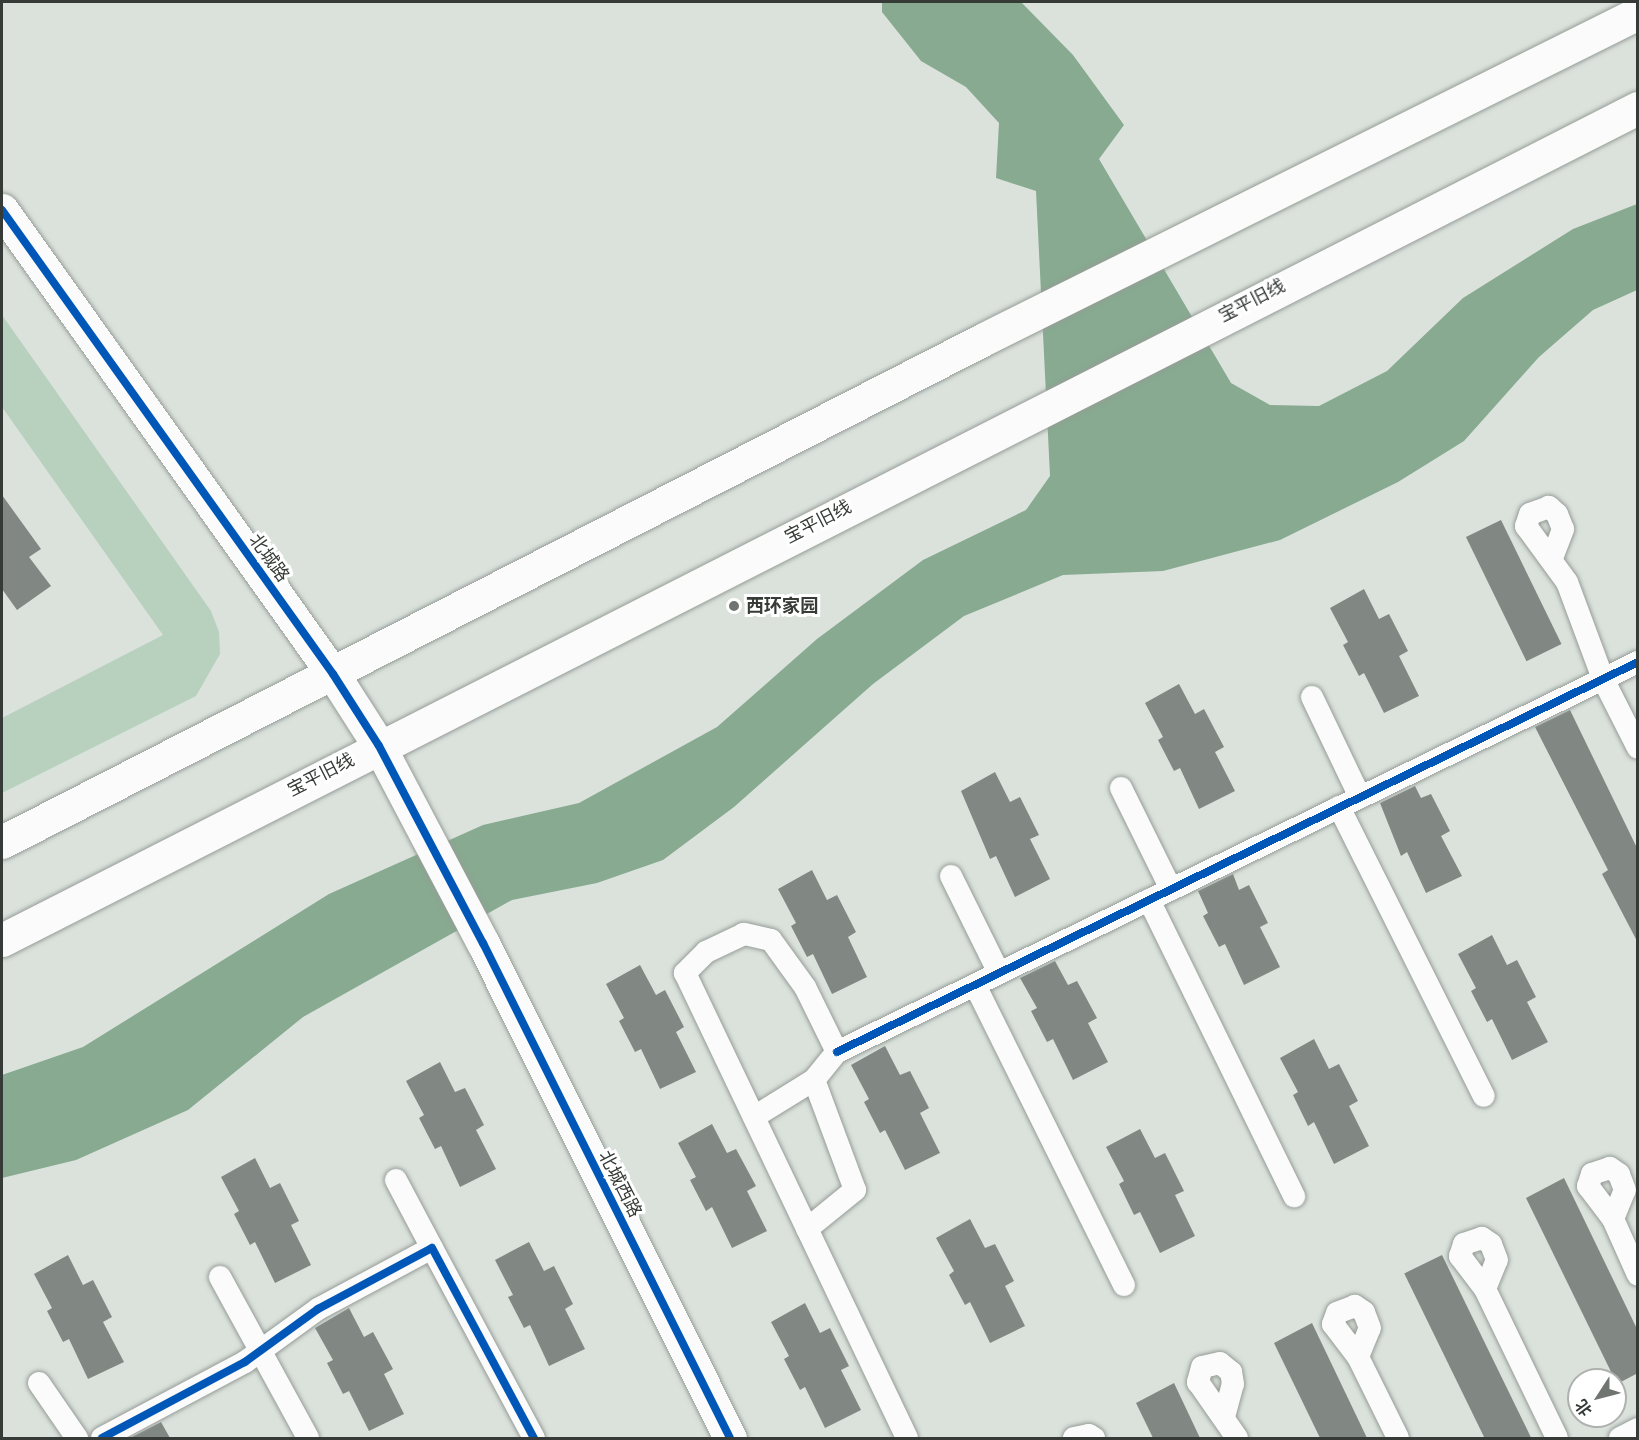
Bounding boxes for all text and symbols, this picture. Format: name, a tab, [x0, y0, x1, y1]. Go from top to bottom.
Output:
street label: 宝平旧线	[1215, 275, 1289, 327]
street label: 宝平旧线	[781, 496, 855, 548]
street label: 北城路	[244, 530, 294, 586]
place label: 西环家园	[746, 595, 818, 617]
marker: 西环家园	[727, 599, 741, 613]
street label: 宝平旧线	[284, 749, 358, 801]
street label: 北城西路	[594, 1147, 646, 1221]
north arrow	[1567, 1368, 1627, 1428]
text: 北	[1570, 1394, 1598, 1420]

